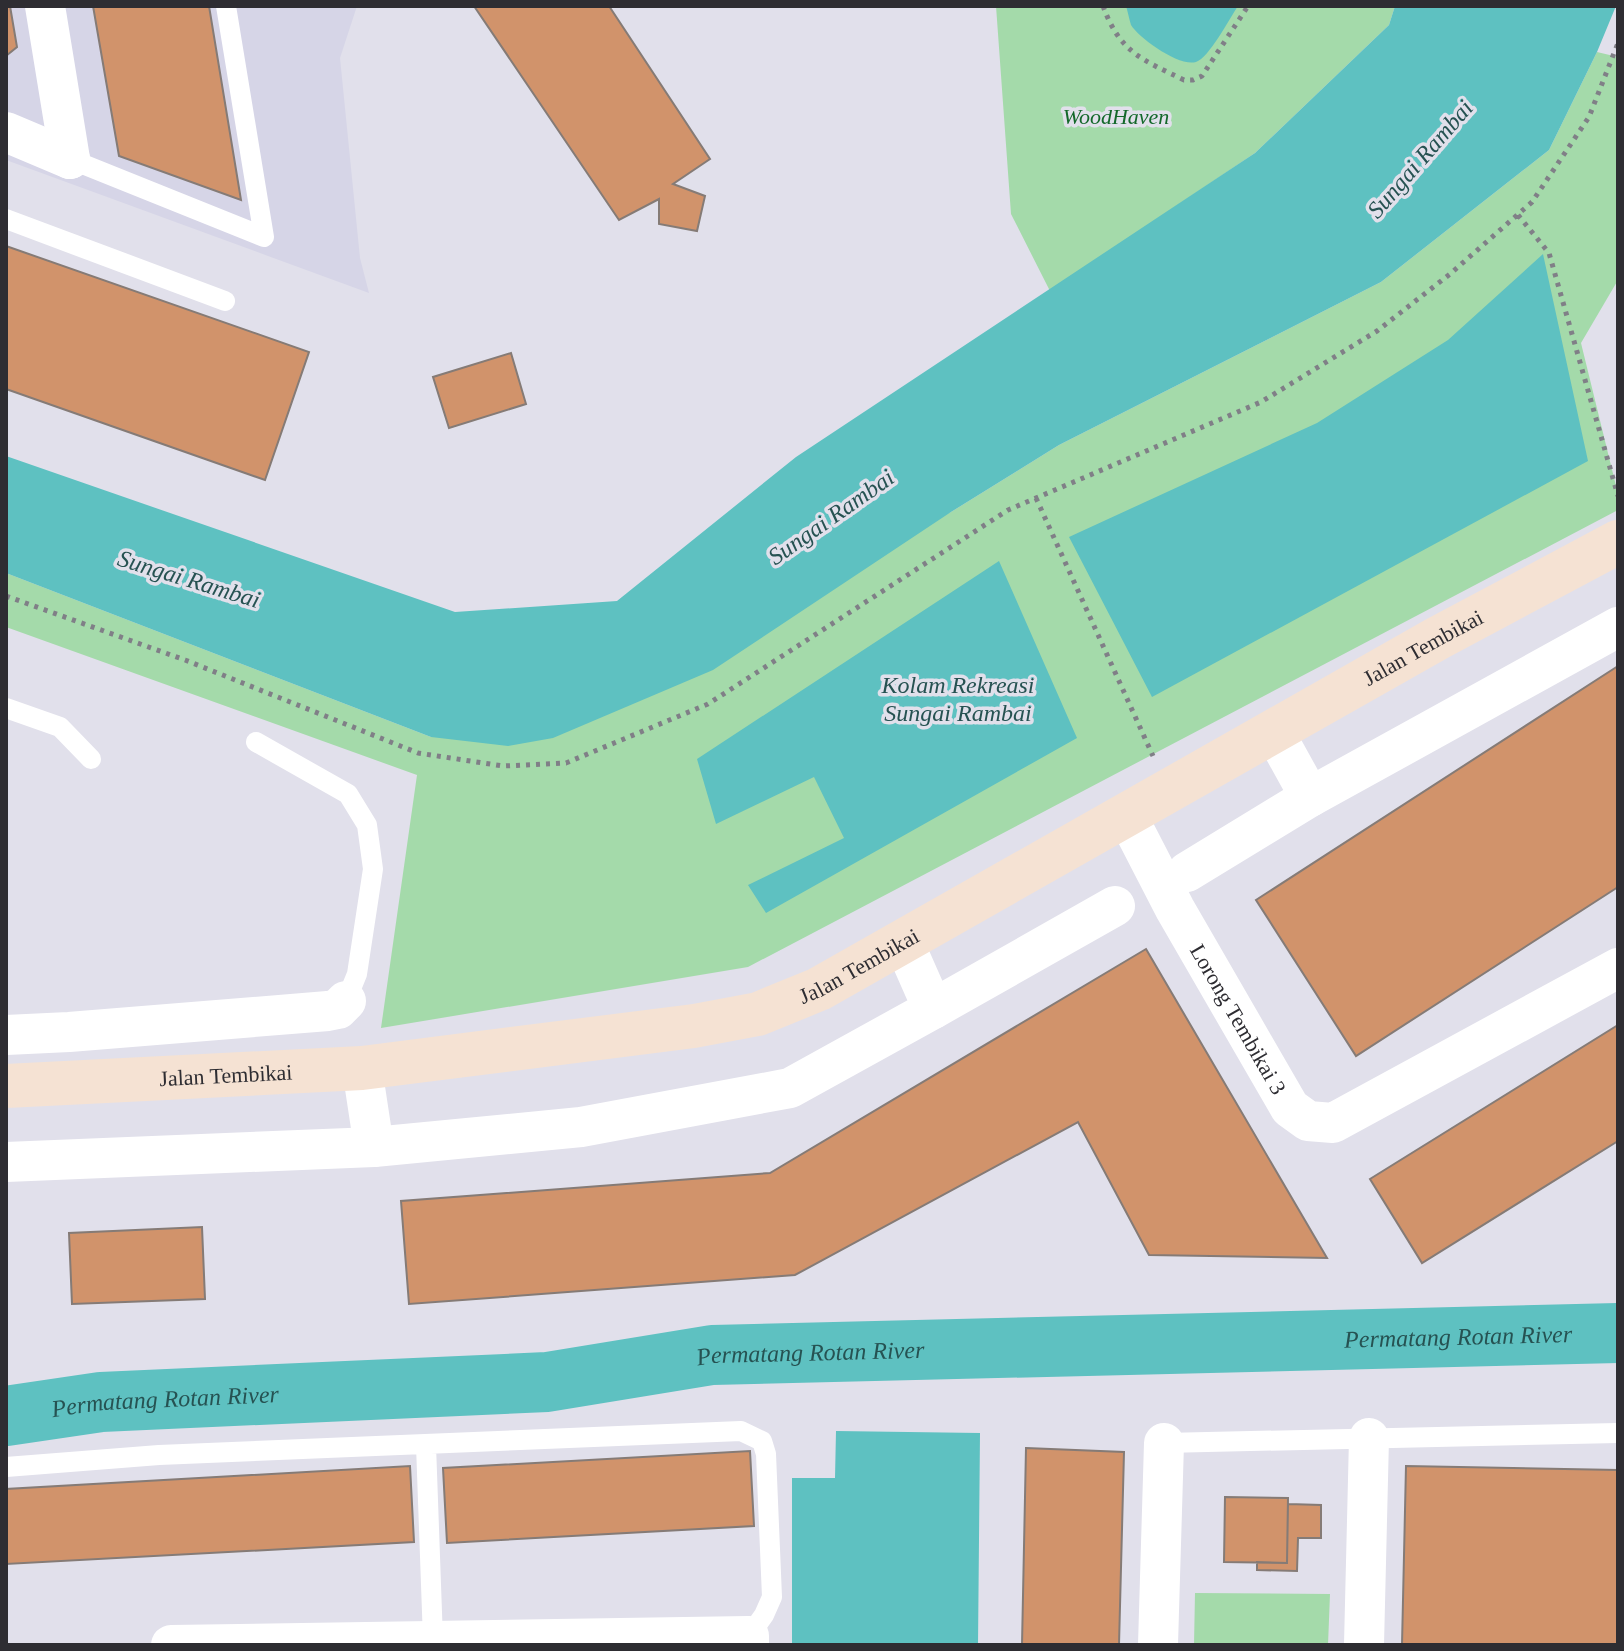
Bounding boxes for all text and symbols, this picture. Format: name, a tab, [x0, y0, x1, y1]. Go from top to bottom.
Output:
water label: Sungai Rambai	[1362, 95, 1478, 223]
park label: WoodHaven	[1063, 104, 1169, 129]
water label: Sungai Rambai	[763, 464, 899, 570]
water label: Sungai Rambai	[115, 545, 263, 613]
street label: Jalan Tembikai	[1359, 604, 1487, 690]
water label: Kolam Rekreasi Sungai Rambai	[880, 672, 1035, 726]
street label: Jalan Tembikai	[795, 923, 923, 1008]
street label: Lorong Tembikai 3	[1185, 940, 1292, 1099]
street label: Jalan Tembikai	[159, 1059, 293, 1091]
water label: Permatang Rotan River	[1343, 1321, 1573, 1353]
water label: Permatang Rotan River	[693, 1337, 925, 1371]
water label: Permatang Rotan River	[49, 1381, 280, 1422]

